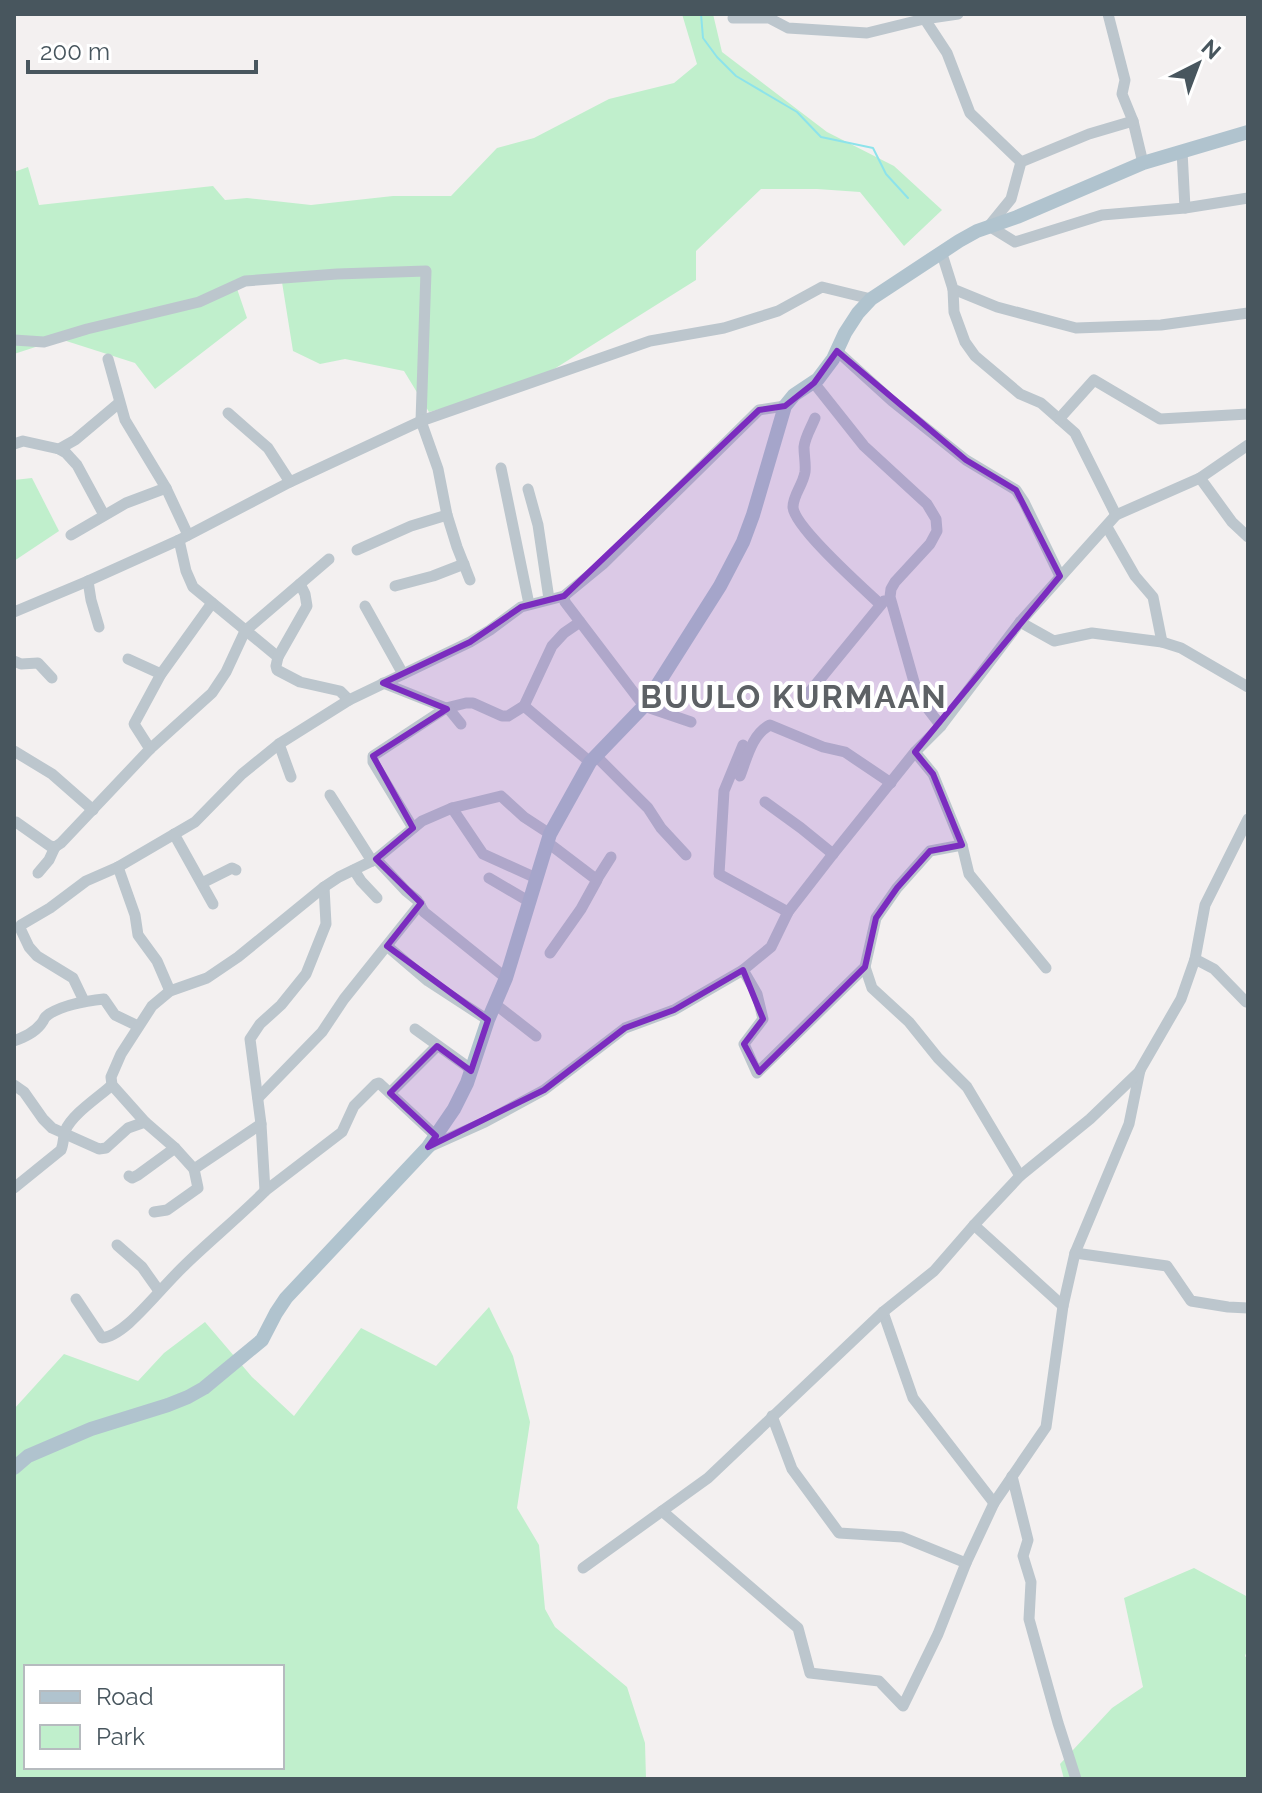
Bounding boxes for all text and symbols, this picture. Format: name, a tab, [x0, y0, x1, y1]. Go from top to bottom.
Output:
scale bar	[28, 24, 256, 74]
north arrow	[1158, 24, 1238, 104]
text: N	[1196, 34, 1226, 64]
text: 200 m	[40, 37, 110, 66]
district label: BUULO KURMAAN	[640, 678, 948, 715]
legend	[24, 1665, 284, 1769]
text: Road	[96, 1682, 154, 1711]
text: Park	[96, 1722, 145, 1751]

